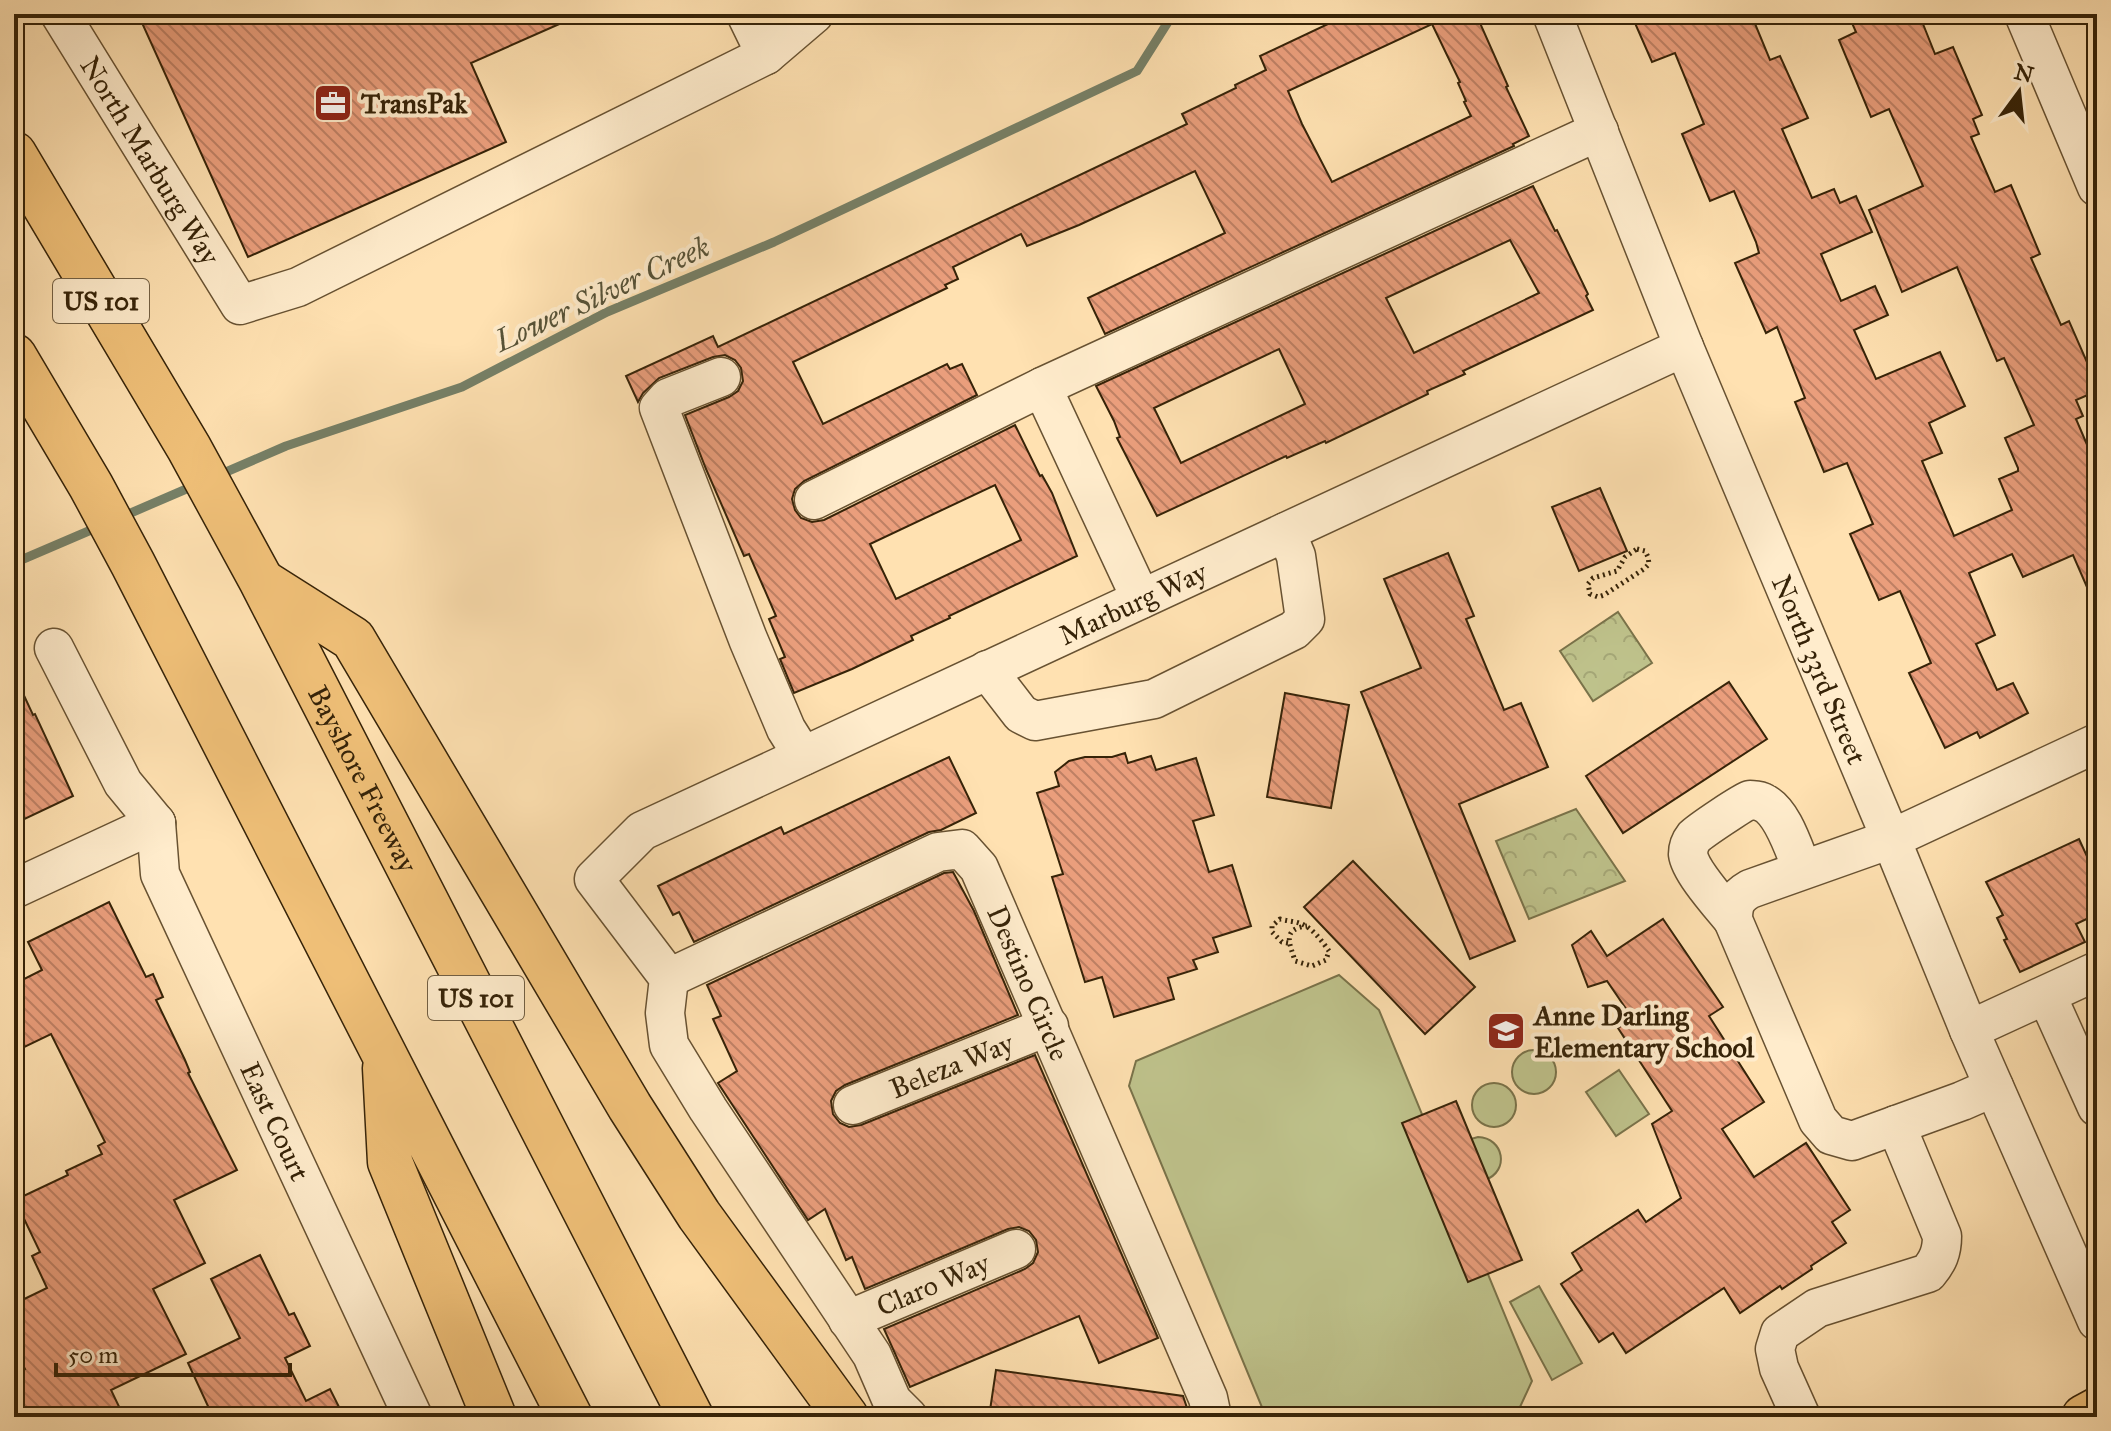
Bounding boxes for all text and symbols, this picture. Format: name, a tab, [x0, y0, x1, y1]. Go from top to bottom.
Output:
street label: North Marburg Way	[73, 50, 229, 272]
north arrow	[1979, 52, 2059, 132]
text: N	[2012, 58, 2037, 89]
office icon: TransPak	[312, 82, 354, 124]
place label: TransPak	[361, 86, 468, 121]
water label: Lower Silver Creek	[487, 228, 715, 360]
road number: US 101	[53, 279, 149, 323]
street label: Marburg Way	[1053, 553, 1213, 652]
street label: North 33rd Street	[1764, 570, 1875, 769]
street label: Bayshore Freeway	[301, 680, 426, 879]
street label: Destino Circle	[980, 900, 1078, 1066]
road number: US 101	[428, 976, 524, 1020]
place label: Anne Darling Elementary School	[1532, 998, 1755, 1065]
school or university icon: Anne Darling Elementary School	[1485, 1010, 1527, 1052]
street label: Beleza Way	[884, 1025, 1019, 1106]
street label: East Court	[233, 1056, 318, 1186]
street label: Claro Way	[871, 1245, 995, 1323]
scale bar	[56, 1327, 290, 1377]
text: 50 m	[68, 1340, 118, 1370]

